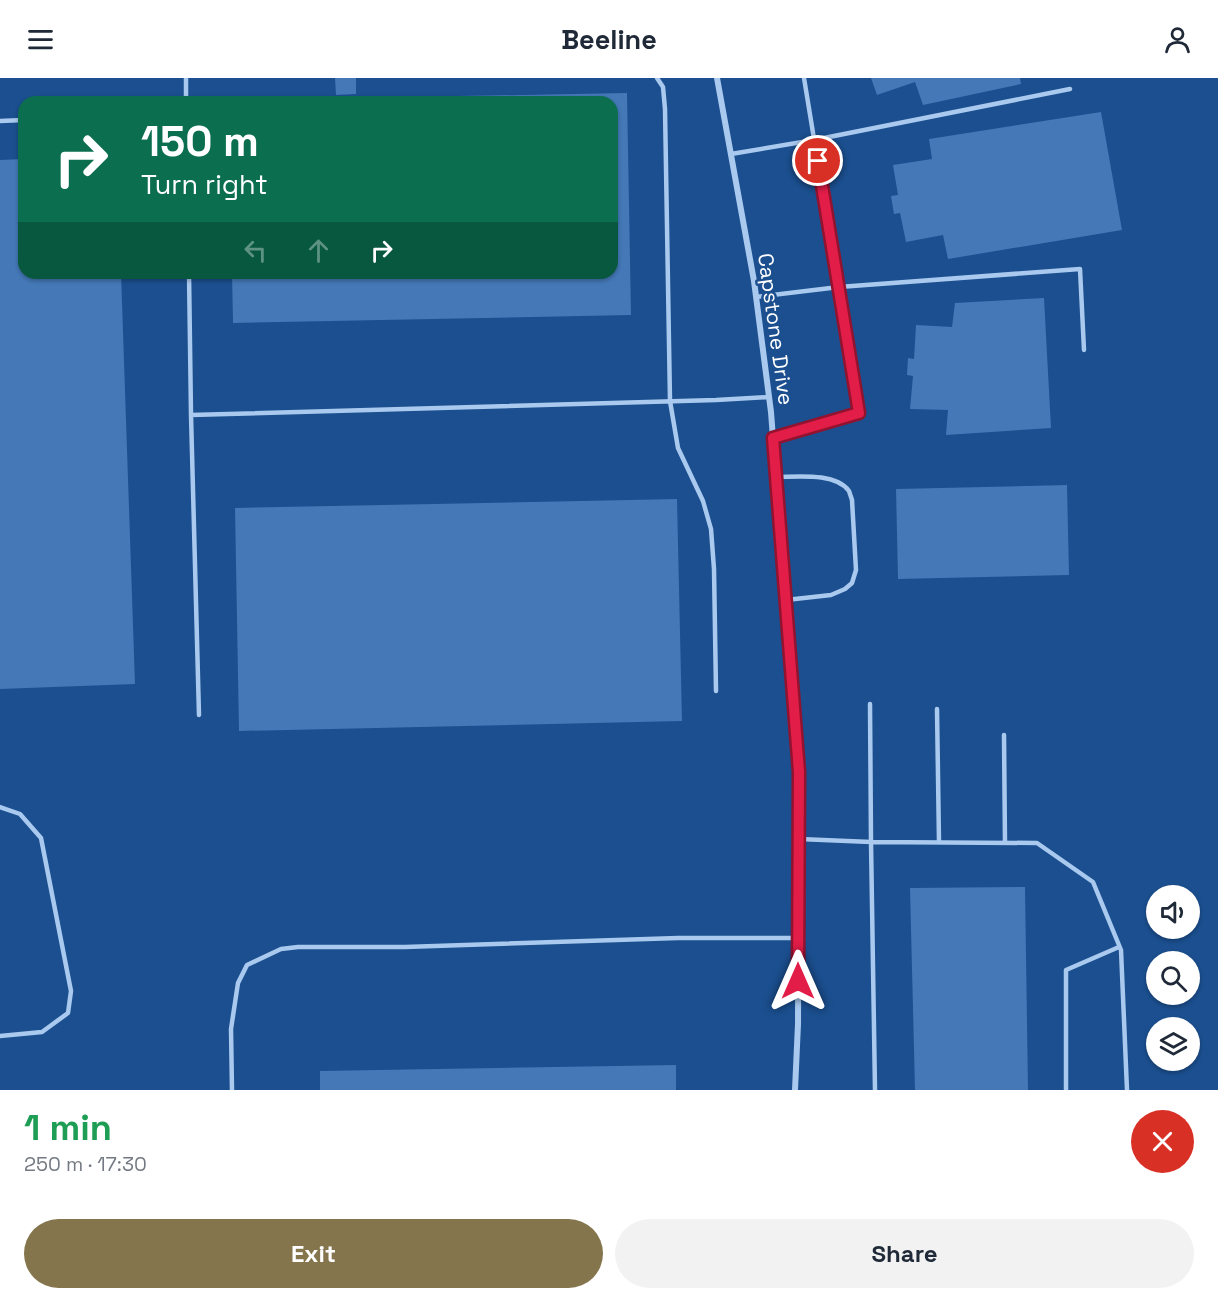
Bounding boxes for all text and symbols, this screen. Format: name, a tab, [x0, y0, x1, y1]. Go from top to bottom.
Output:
text: Beeline	[561, 22, 657, 57]
icon: menu	[24, 23, 57, 56]
icon: person	[1161, 23, 1194, 56]
text: 150 m	[141, 115, 259, 168]
icon: right	[42, 120, 120, 198]
pin	[792, 135, 843, 186]
icon: arrive	[801, 144, 834, 177]
text: Turn right	[141, 167, 268, 202]
icon: left	[239, 234, 272, 267]
icon: ahead	[302, 234, 335, 267]
icon: right	[365, 234, 398, 267]
street label: Capstone Drive	[752, 251, 800, 407]
map controls	[1146, 885, 1200, 1071]
button: sound	[1146, 885, 1200, 939]
position arrow	[766, 949, 830, 1013]
button: search	[1146, 951, 1200, 1005]
button: layers	[1146, 1017, 1200, 1071]
text: 1 min	[24, 1105, 112, 1151]
button: close	[1131, 1110, 1194, 1173]
text: 250 m · 17:30	[24, 1151, 147, 1177]
button: Exit	[24, 1219, 603, 1288]
button: Share	[615, 1219, 1194, 1288]

